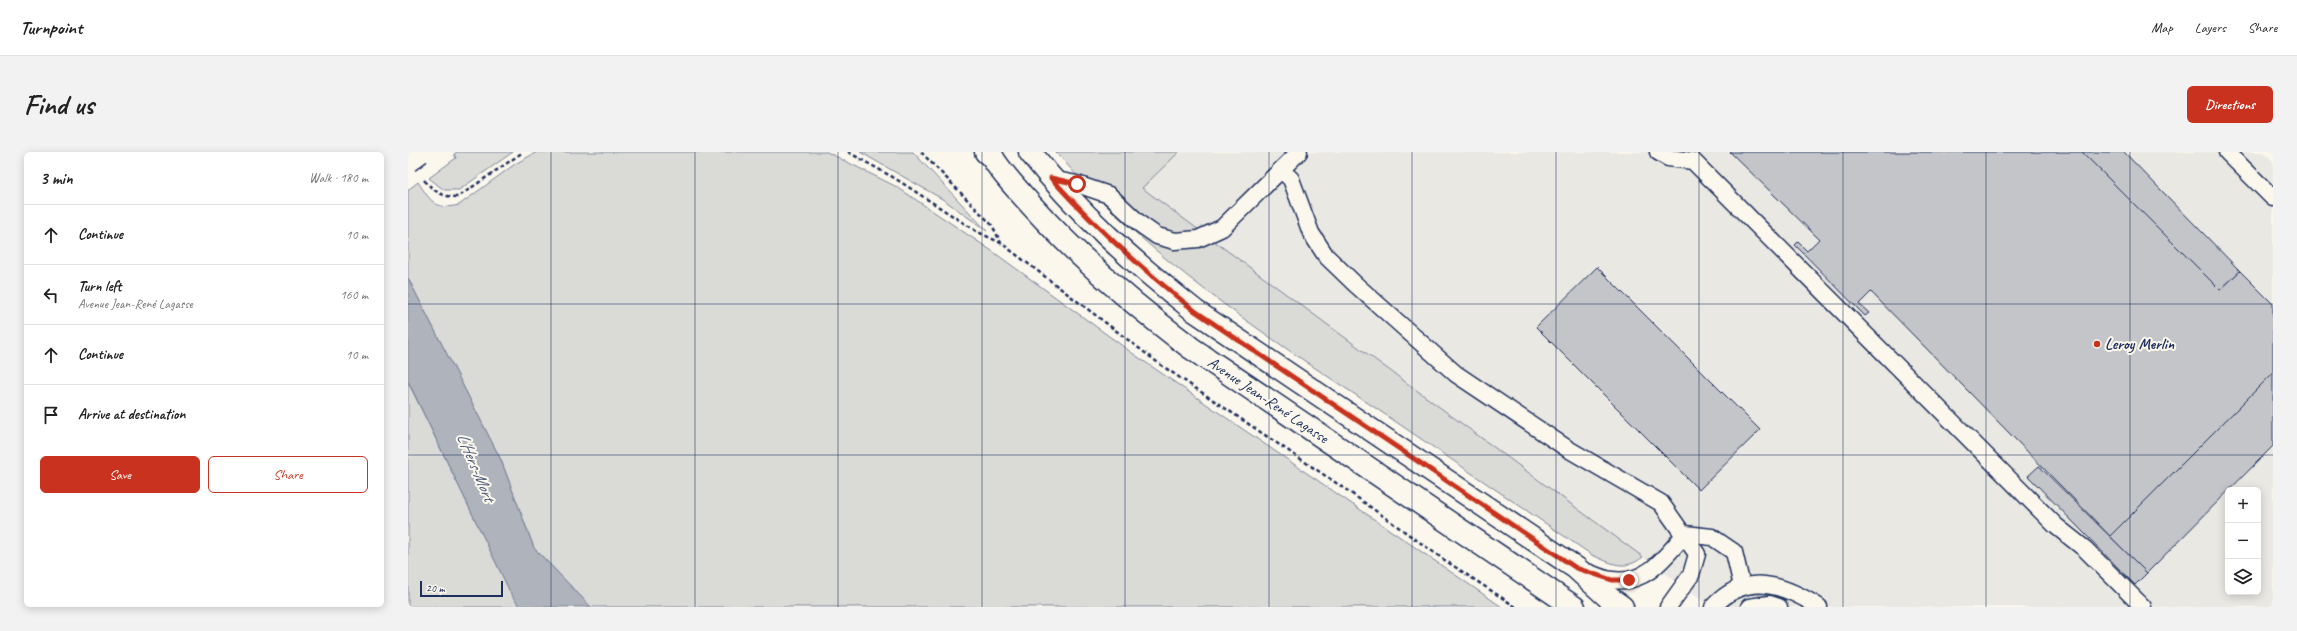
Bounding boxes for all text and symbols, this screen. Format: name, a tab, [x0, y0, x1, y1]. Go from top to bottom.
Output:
text: Turnpoint	[20, 16, 82, 40]
text: Map	[2151, 19, 2173, 36]
text: Layers	[2195, 19, 2226, 36]
text: Share	[2248, 19, 2277, 36]
button: Directions	[2187, 86, 2273, 123]
text: Find us	[24, 87, 94, 122]
text: 3 min	[40, 168, 73, 189]
text: Walk · 180 m	[309, 170, 368, 186]
route start	[1068, 175, 1086, 193]
icon: ahead	[40, 224, 62, 246]
text: Continue	[78, 225, 123, 244]
text: 10 m	[346, 227, 368, 243]
text: Turn left	[78, 277, 121, 296]
icon: left	[40, 284, 62, 306]
text: 160 m	[340, 287, 368, 303]
text: Avenue Jean-René Lagasse	[78, 296, 193, 312]
place label: Leroy Merlin	[2105, 334, 2175, 354]
marker: Leroy Merlin	[2092, 339, 2102, 349]
icon: ahead	[40, 344, 62, 366]
text: Continue	[78, 345, 123, 364]
text: 10 m	[346, 347, 368, 363]
street label: Avenue Jean-René Lagasse	[1204, 352, 1334, 449]
icon: arrive	[40, 404, 62, 426]
text: Arrive at destination	[78, 405, 185, 424]
water label: L'Hers-Mort	[452, 430, 501, 507]
button: Save	[40, 456, 200, 493]
button: Share	[208, 456, 368, 493]
map controls	[2225, 487, 2261, 595]
button: +	[2225, 487, 2261, 523]
button: −	[2225, 523, 2261, 559]
button: layers	[2225, 559, 2261, 595]
route end	[1620, 571, 1638, 589]
scale bar	[420, 579, 503, 598]
text: 20 m	[426, 581, 445, 595]

